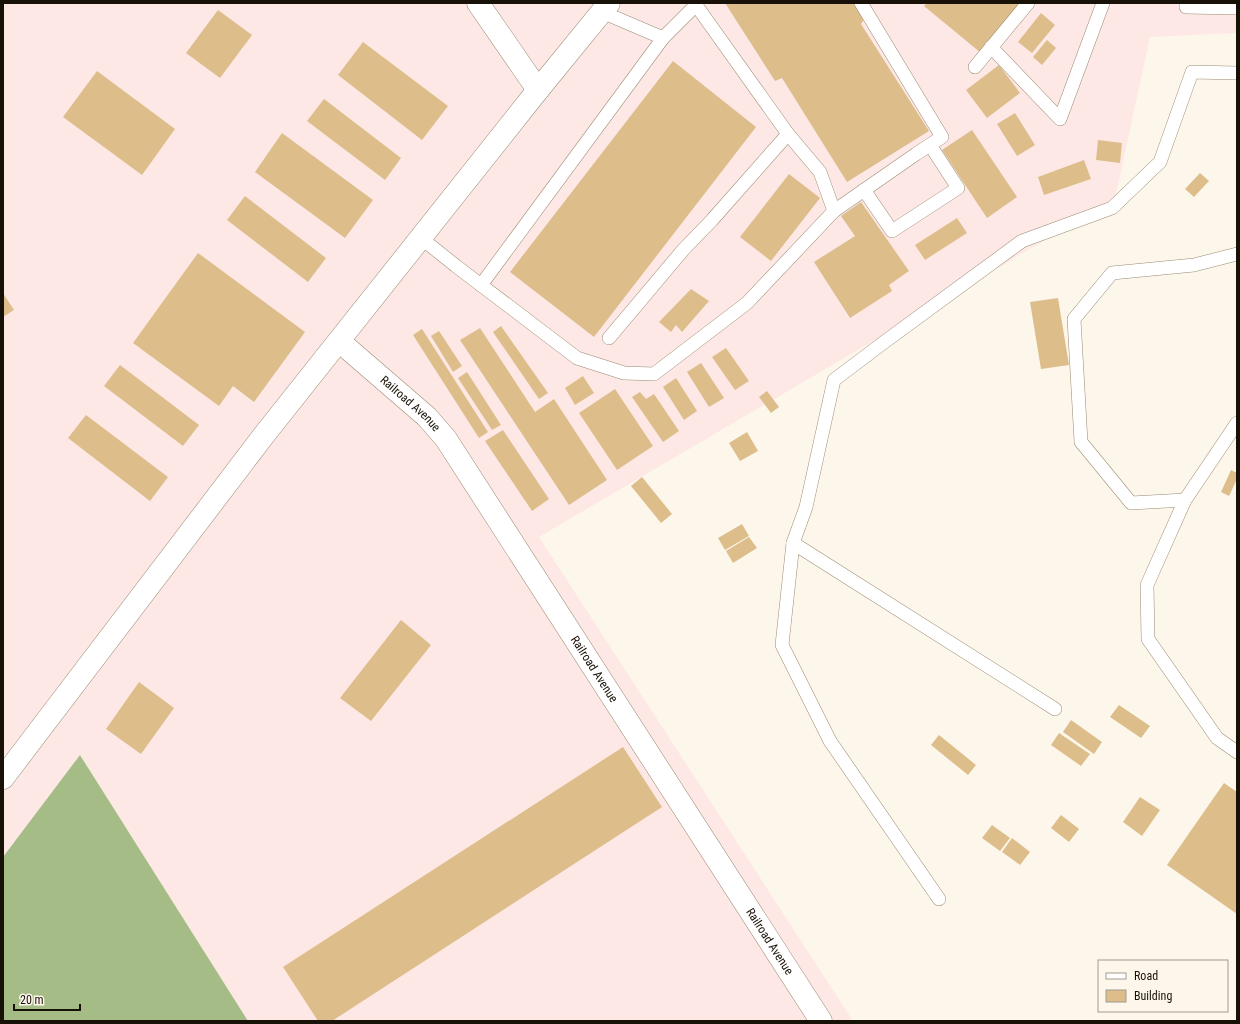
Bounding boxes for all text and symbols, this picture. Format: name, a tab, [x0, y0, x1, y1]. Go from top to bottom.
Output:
street label: Railroad Avenue	[377, 373, 444, 435]
street label: Railroad Avenue	[568, 633, 621, 705]
street label: Railroad Avenue	[743, 906, 796, 978]
legend	[1098, 960, 1228, 1012]
text: Road	[1134, 969, 1158, 983]
scale bar	[14, 986, 80, 1012]
text: Building	[1134, 989, 1172, 1003]
text: 20 m	[20, 993, 44, 1007]

